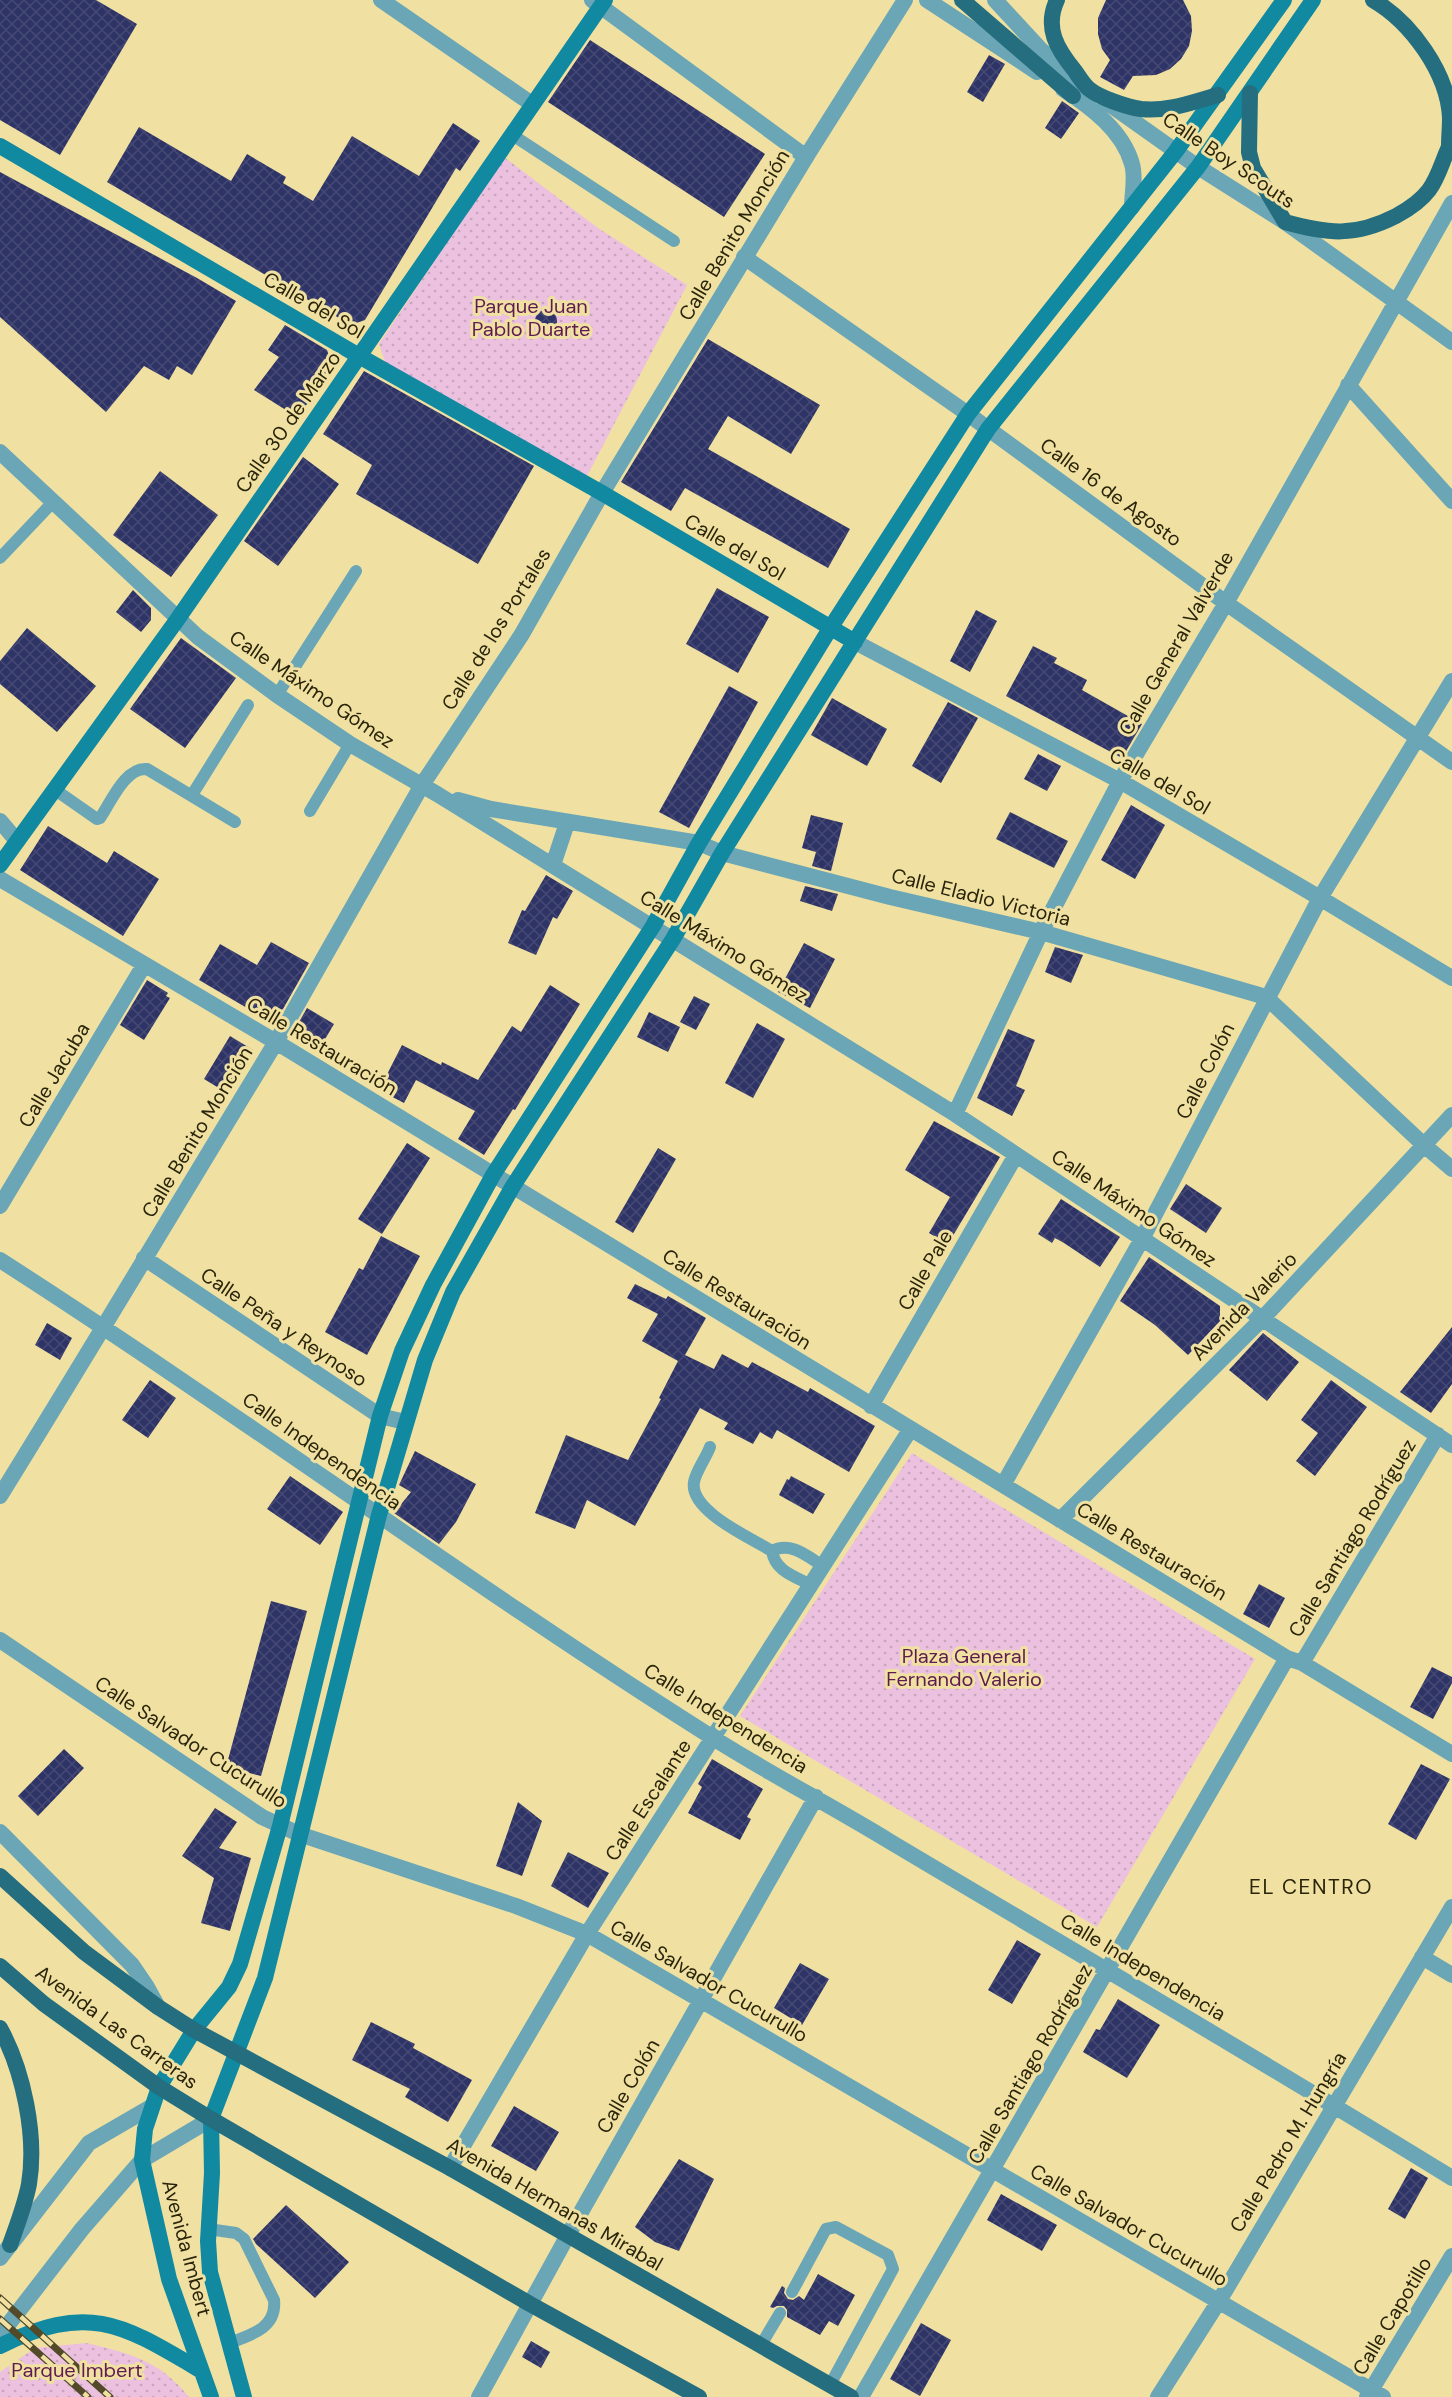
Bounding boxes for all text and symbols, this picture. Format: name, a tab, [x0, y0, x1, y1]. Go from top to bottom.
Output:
street label: Calle Boy Scouts	[1158, 106, 1300, 214]
street label: Calle Benito Monción	[673, 145, 795, 325]
street label: Calle del Sol	[259, 266, 369, 344]
park label: Parque Juan Pablo Duarte	[472, 293, 590, 342]
street label: Calle 30 de Marzo	[229, 346, 347, 498]
street label: Calle 16 de Agosto	[1035, 432, 1187, 552]
street label: Calle del Sol	[680, 508, 790, 586]
street label: Calle de los Portales	[436, 543, 556, 715]
street label: Calle General Valverde	[1113, 546, 1239, 740]
street label: Calle Máximo Gómez	[224, 624, 400, 754]
street label: Calle del Sol	[1105, 742, 1215, 820]
street label: Calle Eladio Victoria	[889, 862, 1073, 932]
street label: Calle Máximo Gómez	[635, 884, 813, 1008]
street label: Calle Restauración	[242, 991, 402, 1101]
street label: Calle Jacuba	[12, 1018, 96, 1132]
street label: Calle Colón	[1170, 1018, 1240, 1124]
street label: Calle Benito Monción	[136, 1042, 258, 1222]
street label: Calle Máximo Gómez	[1046, 1143, 1222, 1273]
street label: Calle Pale	[892, 1225, 958, 1315]
street label: Calle Restauración	[658, 1243, 816, 1355]
street label: Avenida Valerio	[1185, 1246, 1303, 1366]
street label: Calle Peña y Reynoso	[196, 1261, 372, 1393]
street label: Calle Independencia	[237, 1386, 407, 1516]
street label: Calle Santiago Rodríguez	[1282, 1434, 1422, 1642]
street label: Calle Restauración	[1072, 1496, 1232, 1606]
park label: Plaza General Fernando Valerio	[886, 1643, 1042, 1692]
street label: Calle Independencia	[639, 1657, 813, 1779]
street label: Calle Salvador Cucurullo	[90, 1670, 292, 1814]
street label: Calle Escalante	[599, 1734, 697, 1866]
district label: EL CENTRO	[1249, 1873, 1373, 1901]
street label: Calle Independencia	[1055, 1907, 1231, 2027]
street label: Calle Salvador Cucurullo	[605, 1914, 813, 2048]
street label: Avenida Las Carreras	[31, 1959, 203, 2095]
street label: Calle Santiago Rodríguez	[962, 1959, 1098, 2169]
street label: Calle Colón	[591, 2034, 665, 2138]
street label: Calle Pedro M. Hungría	[1224, 2047, 1352, 2237]
street label: Avenida Hermanas Mirabal	[442, 2131, 668, 2277]
street label: Calle Salvador Cucurullo	[1025, 2158, 1233, 2292]
street label: Avenida Imbert	[156, 2177, 218, 2319]
street label: Calle Capotillo	[1346, 2252, 1438, 2380]
park label: Parque Imbert	[11, 2357, 143, 2383]

